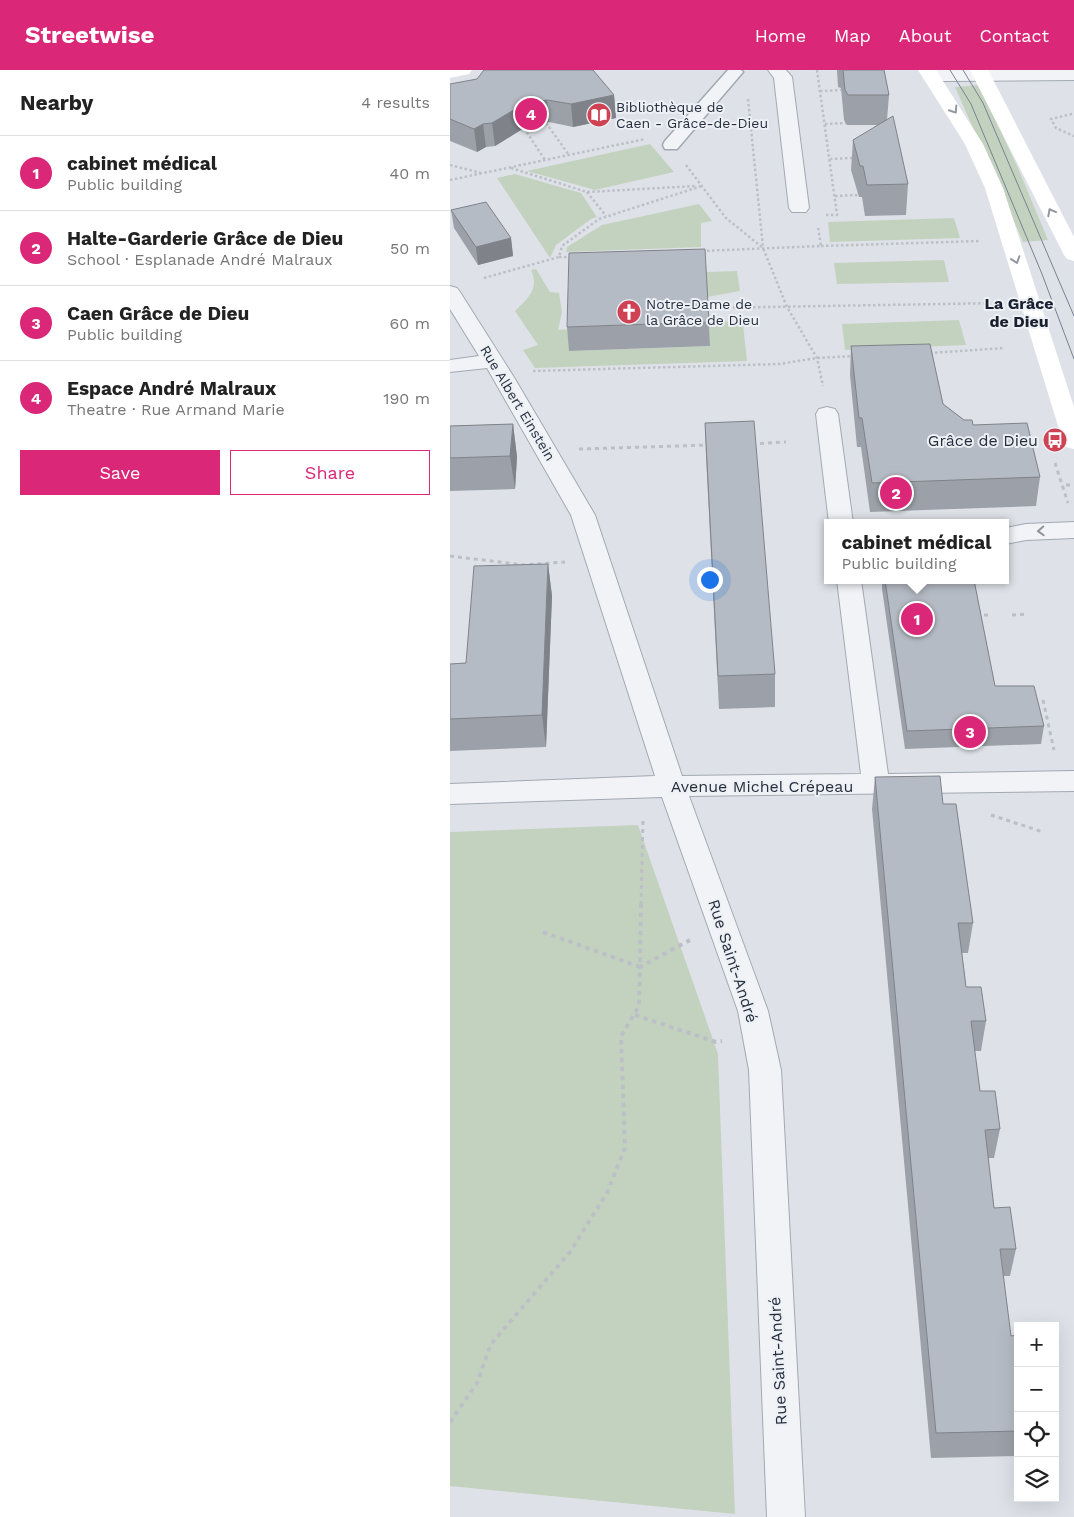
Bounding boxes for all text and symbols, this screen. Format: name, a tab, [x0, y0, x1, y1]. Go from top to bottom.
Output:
text: Streetwise	[25, 21, 154, 49]
text: Home	[755, 25, 806, 46]
text: Map	[834, 25, 871, 46]
text: About	[899, 25, 951, 46]
text: Contact	[979, 25, 1049, 46]
text: Nearby	[20, 90, 93, 115]
text: 4 results	[361, 93, 430, 112]
pin: 4	[515, 95, 547, 133]
place label: Bibliothèque de Caen - Grâce-de-Dieu	[616, 99, 768, 131]
library icon: Bibliothèque de Caen - Grâce-de-Dieu	[586, 102, 612, 128]
one-way arrow	[948, 105, 958, 114]
text: cabinet médical	[67, 152, 217, 175]
text: 1	[33, 164, 39, 183]
text: 40 m	[390, 164, 430, 183]
text: Public building	[67, 175, 182, 194]
one-way arrow	[1047, 209, 1057, 218]
text: Halte-Garderie Grâce de Dieu	[67, 227, 343, 250]
text: 2	[31, 239, 41, 258]
text: 50 m	[390, 239, 430, 258]
text: School · Esplanade André Malraux	[67, 250, 333, 269]
one-way arrow	[1010, 255, 1020, 264]
district label: La Grâce de Dieu	[984, 294, 1054, 331]
place label: Notre-Dame de la Grâce de Dieu	[646, 296, 759, 328]
church icon: Notre-Dame de la Grâce de Dieu	[616, 299, 642, 325]
text: Caen Grâce de Dieu	[67, 302, 249, 325]
text: 3	[31, 314, 41, 333]
text: 60 m	[390, 314, 430, 333]
text: Public building	[67, 325, 182, 344]
street label: Rue Albert Einstein	[477, 343, 559, 463]
text: Espace André Malraux	[67, 377, 276, 400]
text: 4	[31, 389, 41, 408]
text: 190 m	[383, 389, 430, 408]
text: Theatre · Rue Armand Marie	[67, 400, 285, 419]
bus stop icon: Grâce de Dieu	[1042, 427, 1068, 453]
place label: Grâce de Dieu	[928, 431, 1038, 450]
button: Save	[20, 450, 220, 495]
button: Share	[230, 450, 430, 495]
pin: 2	[880, 474, 912, 512]
popup	[824, 519, 1009, 584]
one-way arrow	[1037, 526, 1045, 537]
text: cabinet médical	[842, 531, 991, 554]
text: Public building	[842, 554, 957, 573]
your location	[697, 567, 723, 593]
pin: 1	[901, 600, 933, 638]
pin: 3	[954, 713, 986, 751]
street label: Avenue Michel Crépeau	[671, 777, 853, 796]
street label: Rue Saint-André	[704, 897, 762, 1025]
street label: Rue Saint-André	[765, 1296, 791, 1426]
map controls	[1014, 1322, 1059, 1502]
button: +	[1014, 1322, 1059, 1367]
button: −	[1014, 1367, 1059, 1412]
button: locate	[1014, 1412, 1059, 1457]
button: layers	[1014, 1457, 1059, 1502]

